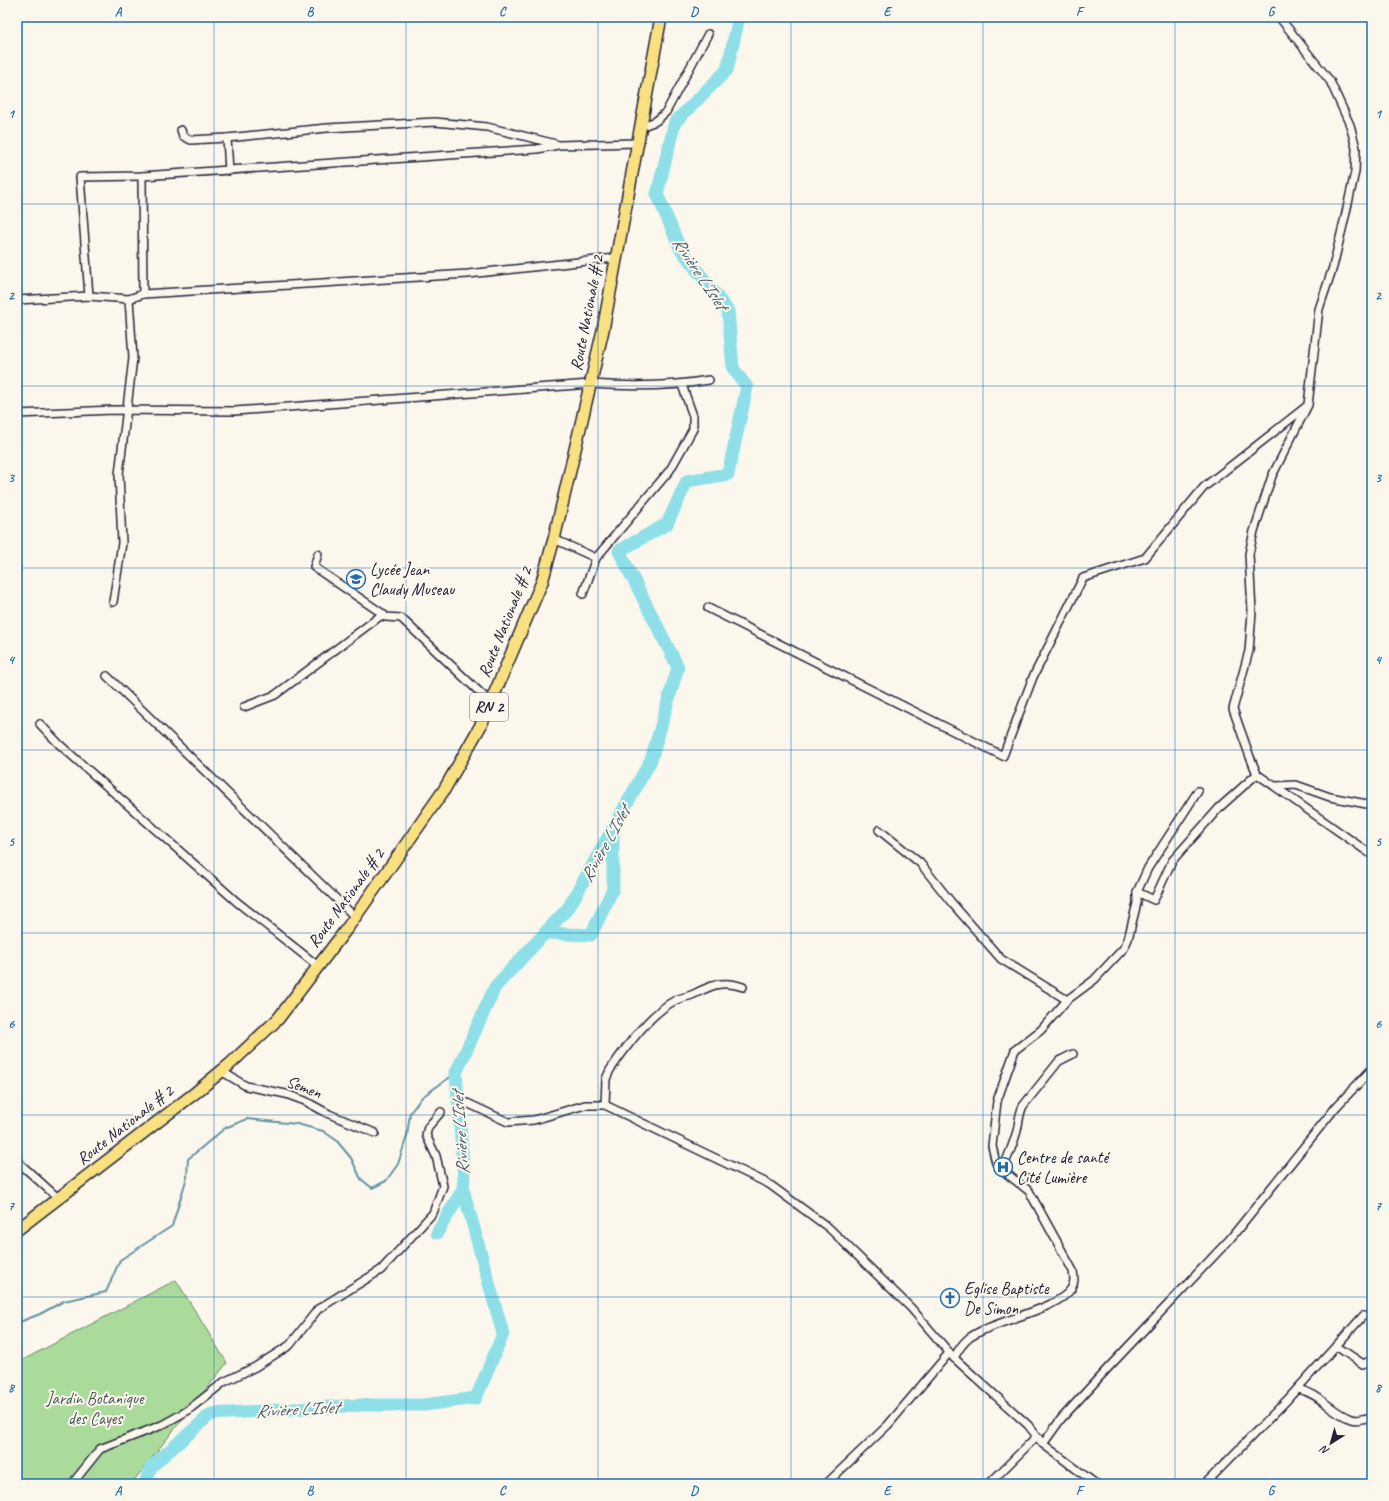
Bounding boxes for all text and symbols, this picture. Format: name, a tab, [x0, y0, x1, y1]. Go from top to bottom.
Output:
text: A	[115, 4, 123, 20]
text: B	[307, 4, 315, 20]
text: C	[499, 4, 507, 20]
text: D	[690, 4, 699, 20]
text: E	[884, 4, 893, 20]
text: F	[1076, 4, 1085, 20]
text: G	[1268, 4, 1276, 20]
text: 1	[8, 106, 16, 122]
text: 1	[1375, 106, 1383, 122]
water label: Rivière L'Islet	[668, 233, 735, 318]
street label: Route Nationale # 2	[566, 252, 609, 373]
text: 2	[8, 288, 15, 304]
text: 2	[1375, 288, 1382, 304]
text: 3	[8, 470, 15, 486]
text: 3	[1375, 470, 1382, 486]
place label: Lycée Jean Claudy Museau	[370, 559, 456, 600]
street label: Route Nationale # 2	[473, 562, 537, 680]
school or university icon: Lycée Jean Claudy Museau	[345, 568, 367, 590]
text: 4	[8, 652, 16, 668]
text: 4	[1375, 652, 1383, 668]
road number: RN 2	[470, 693, 508, 721]
water label: Rivière L'Islet	[575, 798, 637, 886]
text: 5	[8, 834, 15, 850]
text: 5	[1375, 834, 1382, 850]
street label: Route Nationale # 2	[303, 843, 390, 952]
text: 6	[8, 1016, 15, 1032]
text: 6	[1375, 1016, 1382, 1032]
street label: Semen	[283, 1071, 325, 1103]
street label: Route Nationale # 2	[72, 1080, 179, 1169]
water label: Rivière L'Islet	[446, 1086, 474, 1175]
place label: Centre de santé Cité Lumière	[1017, 1147, 1110, 1188]
hospital icon: Centre de santé Cité Lumière	[992, 1156, 1014, 1178]
text: 7	[8, 1198, 15, 1214]
text: 7	[1375, 1198, 1382, 1214]
place label: Eglise Baptiste De Simon	[964, 1278, 1050, 1319]
church icon: Eglise Baptiste De Simon	[939, 1287, 961, 1309]
text: 8	[8, 1380, 16, 1396]
text: 8	[1375, 1380, 1383, 1396]
park label: Jardin Botanique des Cayes	[45, 1388, 145, 1429]
water label: Rivière L'Islet	[255, 1396, 344, 1422]
north arrow	[1311, 1423, 1351, 1463]
text: N	[1316, 1442, 1332, 1459]
text: A	[115, 1483, 123, 1499]
text: B	[307, 1483, 315, 1499]
text: C	[499, 1483, 507, 1499]
text: D	[690, 1483, 699, 1499]
text: E	[884, 1483, 893, 1499]
text: F	[1076, 1483, 1085, 1499]
text: G	[1268, 1483, 1276, 1499]

